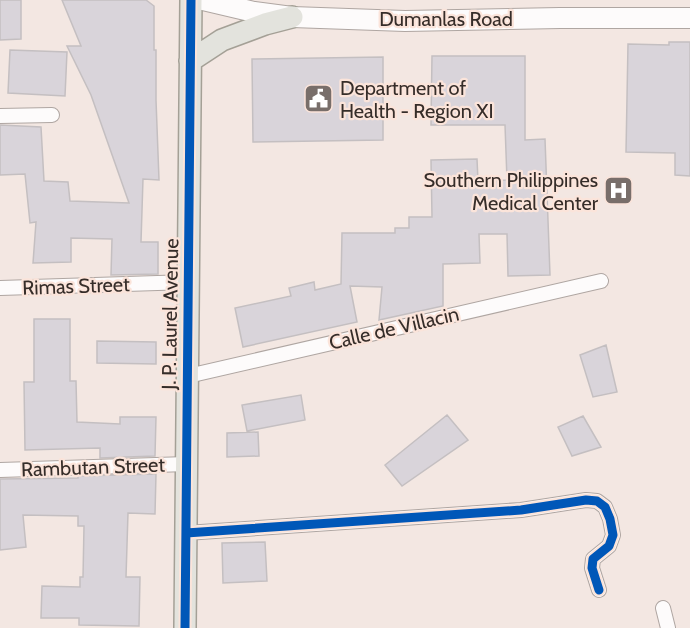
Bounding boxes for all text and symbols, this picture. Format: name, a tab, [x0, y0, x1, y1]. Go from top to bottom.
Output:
street label: Dumanlas Road	[379, 7, 513, 31]
place label: Department of Health - Region XI	[340, 76, 494, 123]
public building icon: Department of Health - Region XI	[303, 83, 335, 115]
place label: Southern Philippines Medical Center	[423, 168, 599, 215]
hospital icon: Southern Philippines Medical Center	[603, 175, 635, 207]
street label: J. P. Laurel Avenue	[157, 238, 183, 391]
street label: Rimas Street	[22, 272, 130, 300]
street label: Calle de Villacin	[327, 301, 461, 355]
street label: Rambutan Street	[21, 452, 166, 482]

